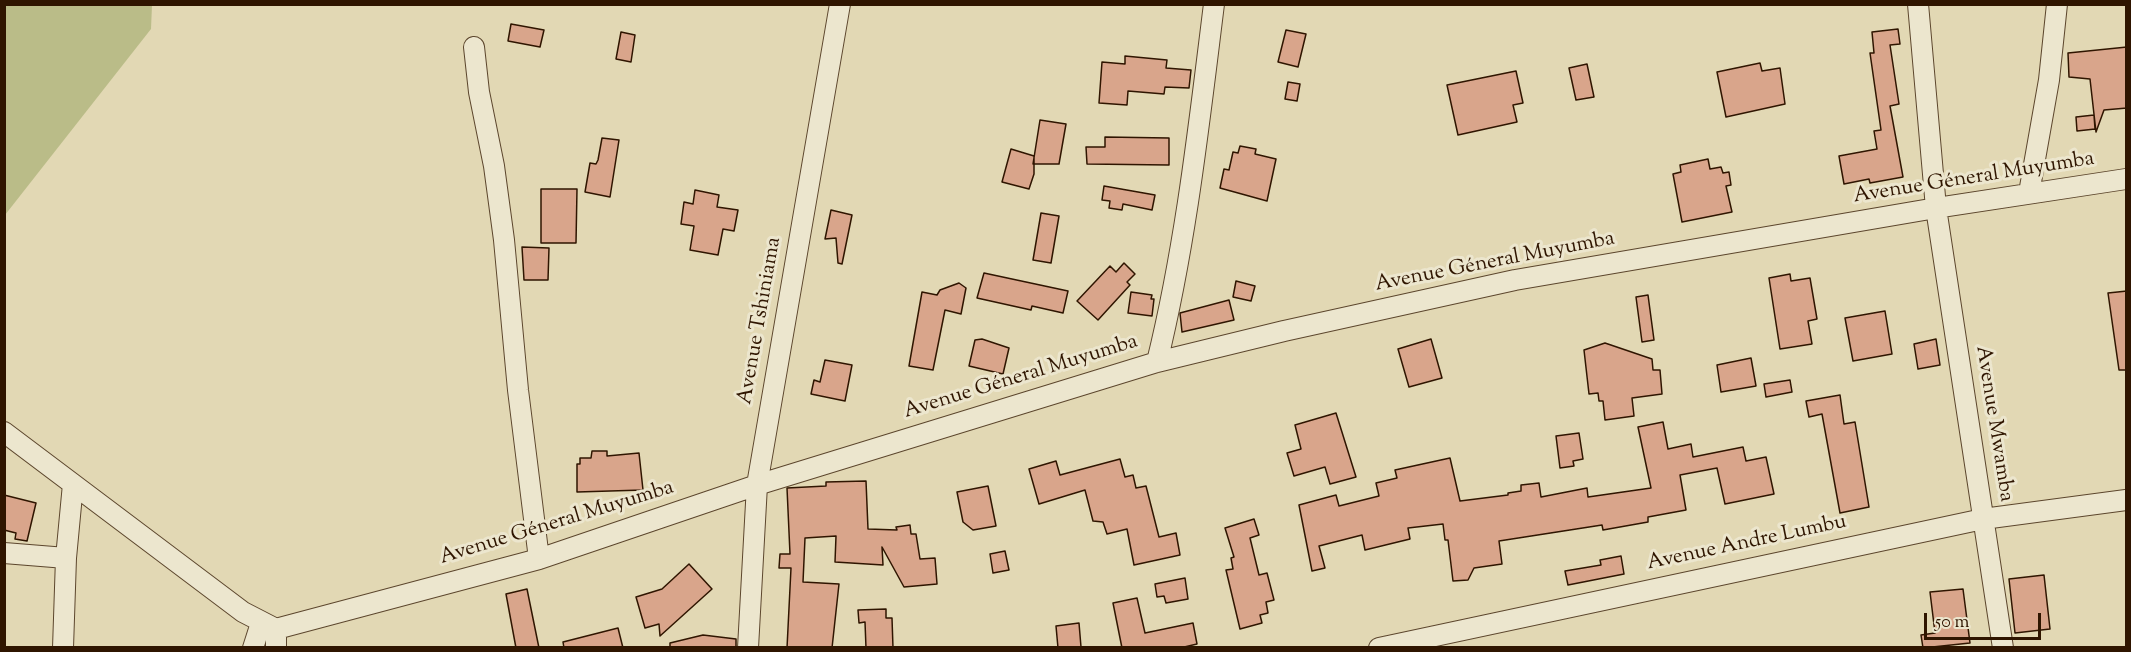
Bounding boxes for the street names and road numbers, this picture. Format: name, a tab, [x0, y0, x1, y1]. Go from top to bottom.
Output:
street label: Avenue Géneral Muyumba	[1852, 148, 2096, 210]
street label: Avenue Géneral Muyumba	[1373, 227, 1617, 299]
street label: Avenue Tshiniama	[734, 235, 788, 407]
street label: Avenue Géneral Muyumba	[901, 330, 1141, 426]
street label: Avenue Mwamba	[1968, 344, 2018, 504]
street label: Avenue Géneral Muyumba	[437, 476, 677, 572]
street label: Avenue Andre Lumbu	[1645, 511, 1849, 577]

